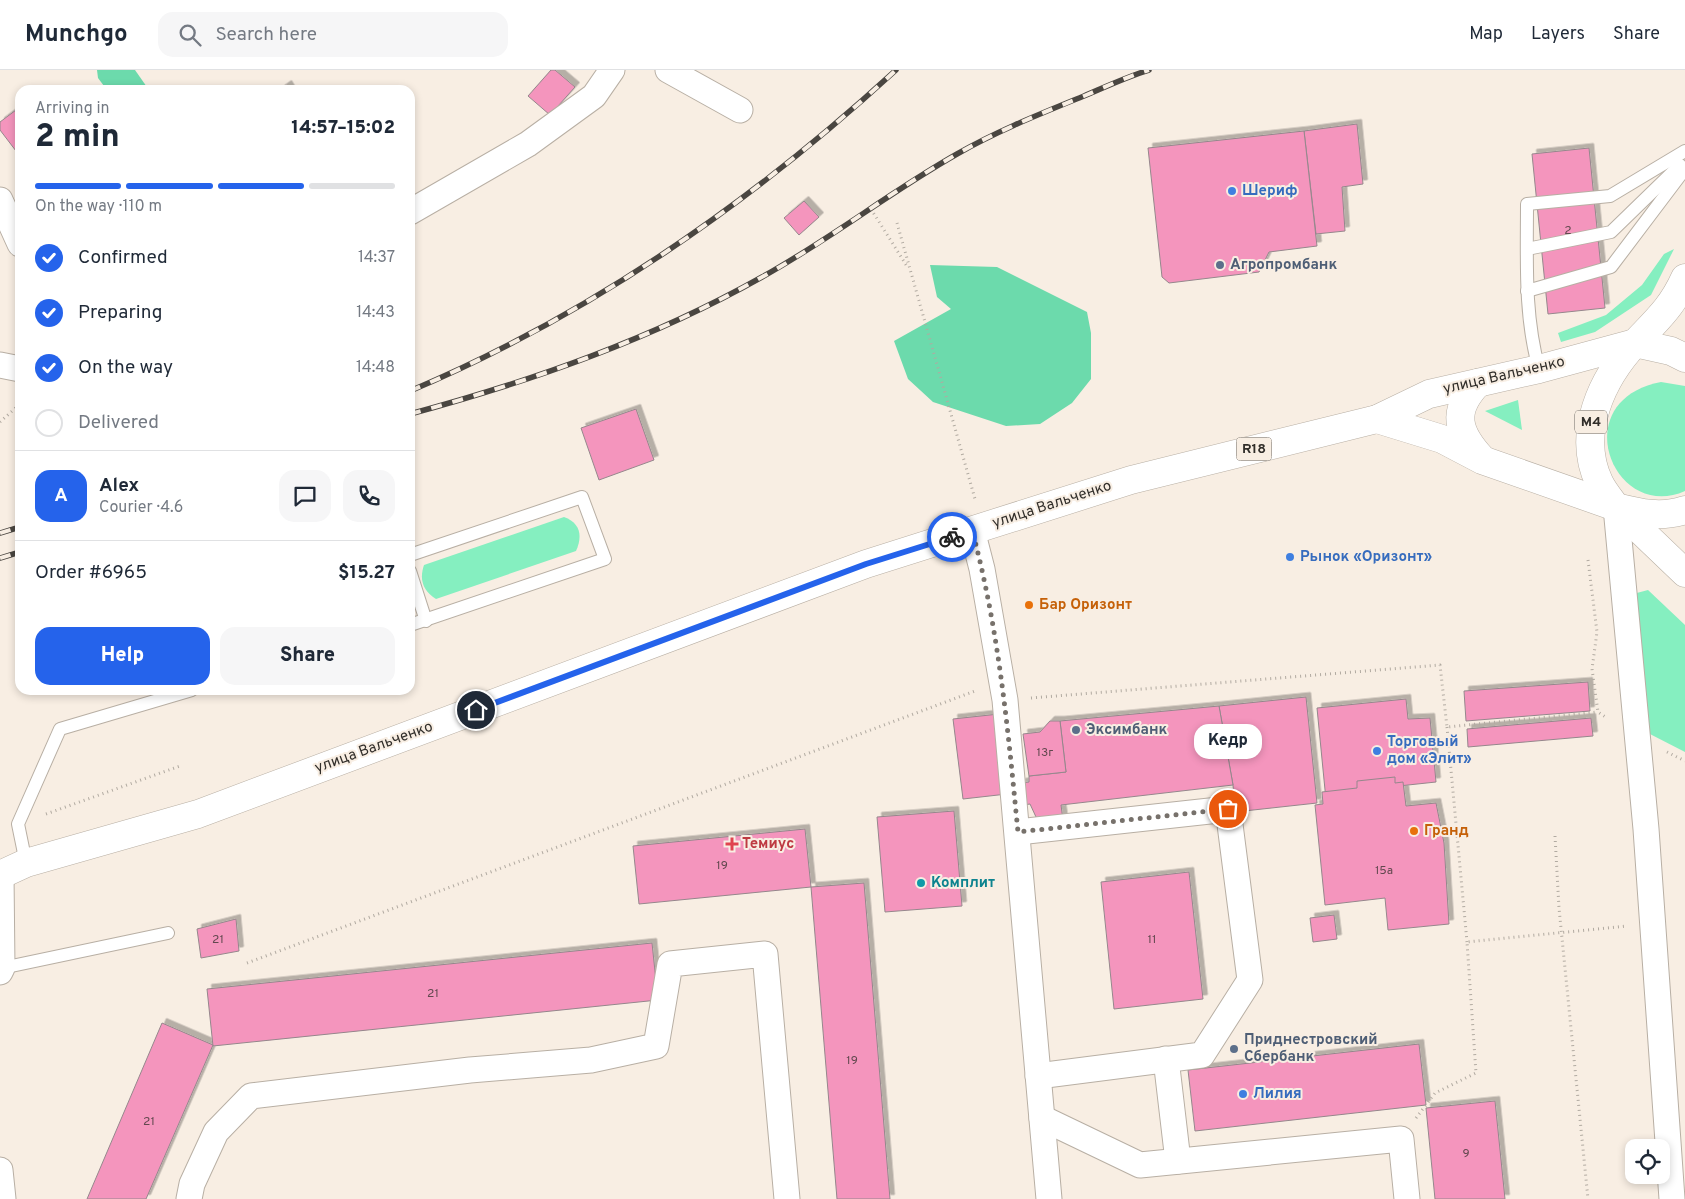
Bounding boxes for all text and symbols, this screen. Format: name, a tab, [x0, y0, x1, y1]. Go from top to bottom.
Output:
search box	[158, 12, 508, 57]
text: Munchgo	[25, 20, 128, 50]
icon: search	[176, 21, 204, 49]
text: Search here	[216, 23, 317, 47]
text: Map	[1469, 23, 1503, 46]
text: Layers	[1531, 23, 1585, 46]
text: Share	[1613, 23, 1660, 46]
text: Arriving in	[35, 99, 110, 119]
text: 14:57–15:02	[291, 116, 395, 140]
text: 2 min	[35, 118, 120, 158]
place label: Шериф	[1242, 182, 1298, 201]
marker: Шериф	[1226, 185, 1238, 197]
text: On the way · 110 m	[35, 197, 162, 217]
house number: 2	[1564, 223, 1572, 239]
icon: check	[35, 244, 63, 272]
text: Confirmed	[78, 246, 168, 270]
text: 14:37	[358, 248, 395, 268]
place label: Агропромбанк	[1230, 256, 1337, 275]
marker: Агропромбанк	[1214, 259, 1226, 271]
icon: check	[35, 299, 63, 327]
text: Preparing	[78, 301, 162, 325]
text: 14:43	[356, 303, 395, 323]
street label: улица Вальченко	[1441, 353, 1567, 399]
icon: check	[35, 354, 63, 382]
text: On the way	[78, 356, 173, 380]
text: 14:48	[356, 358, 395, 378]
text: Delivered	[78, 411, 159, 435]
road number: M4	[1575, 411, 1607, 434]
road number: R18	[1236, 438, 1272, 460]
button: chat	[279, 470, 331, 522]
button: phone	[343, 470, 395, 522]
text: Alex	[99, 474, 139, 498]
street label: улица Вальченко	[990, 477, 1114, 533]
text: A	[54, 484, 68, 508]
text: Courier · 4.6	[99, 498, 183, 518]
courier	[927, 512, 977, 562]
icon: bike	[938, 523, 966, 551]
place label: Рынок «Оризонт»	[1300, 548, 1432, 567]
marker: Рынок «Оризонт»	[1284, 551, 1296, 563]
text: Order #6965	[35, 561, 147, 585]
text: $15.27	[338, 561, 395, 585]
place label: Бар Оризонт	[1039, 596, 1132, 615]
marker: Бар Оризонт	[1023, 599, 1035, 611]
button: Help	[35, 627, 210, 685]
button: Share	[220, 627, 395, 685]
pin	[455, 689, 497, 731]
icon: home	[462, 696, 490, 724]
street label: улица Вальченко	[312, 718, 436, 778]
place label: Эксимбанк	[1086, 721, 1168, 740]
marker: Эксимбанк	[1070, 724, 1082, 736]
callout: Кедр	[1194, 724, 1262, 759]
text: Кедр	[1208, 731, 1248, 751]
place label: Торговый дом «Элит»	[1387, 733, 1472, 769]
house number: 13г	[1037, 745, 1053, 761]
marker: Торговый дом «Элит»	[1371, 745, 1383, 757]
pin	[1207, 788, 1249, 830]
icon: bag	[1214, 795, 1242, 823]
place label: Гранд	[1424, 822, 1469, 841]
marker: Гранд	[1408, 825, 1420, 837]
place label: Темиус	[742, 835, 794, 854]
marker: Темиус	[726, 838, 738, 850]
house number: 19	[716, 858, 728, 874]
house number: 15а	[1375, 863, 1393, 879]
place label: Комплит	[931, 874, 995, 893]
marker: Комплит	[915, 877, 927, 889]
house number: 21	[212, 932, 224, 948]
house number: 11	[1148, 932, 1156, 948]
house number: 21	[427, 986, 439, 1002]
place label: Приднестровский Сбербанк	[1244, 1031, 1378, 1067]
marker: Приднестровский Сбербанк	[1228, 1043, 1240, 1055]
house number: 19	[846, 1053, 858, 1069]
place label: Лилия	[1253, 1085, 1302, 1104]
marker: Лилия	[1237, 1088, 1249, 1100]
house number: 21	[143, 1114, 155, 1130]
map controls	[1625, 1139, 1670, 1184]
button: locate	[1625, 1139, 1670, 1184]
house number: 9	[1462, 1146, 1470, 1162]

